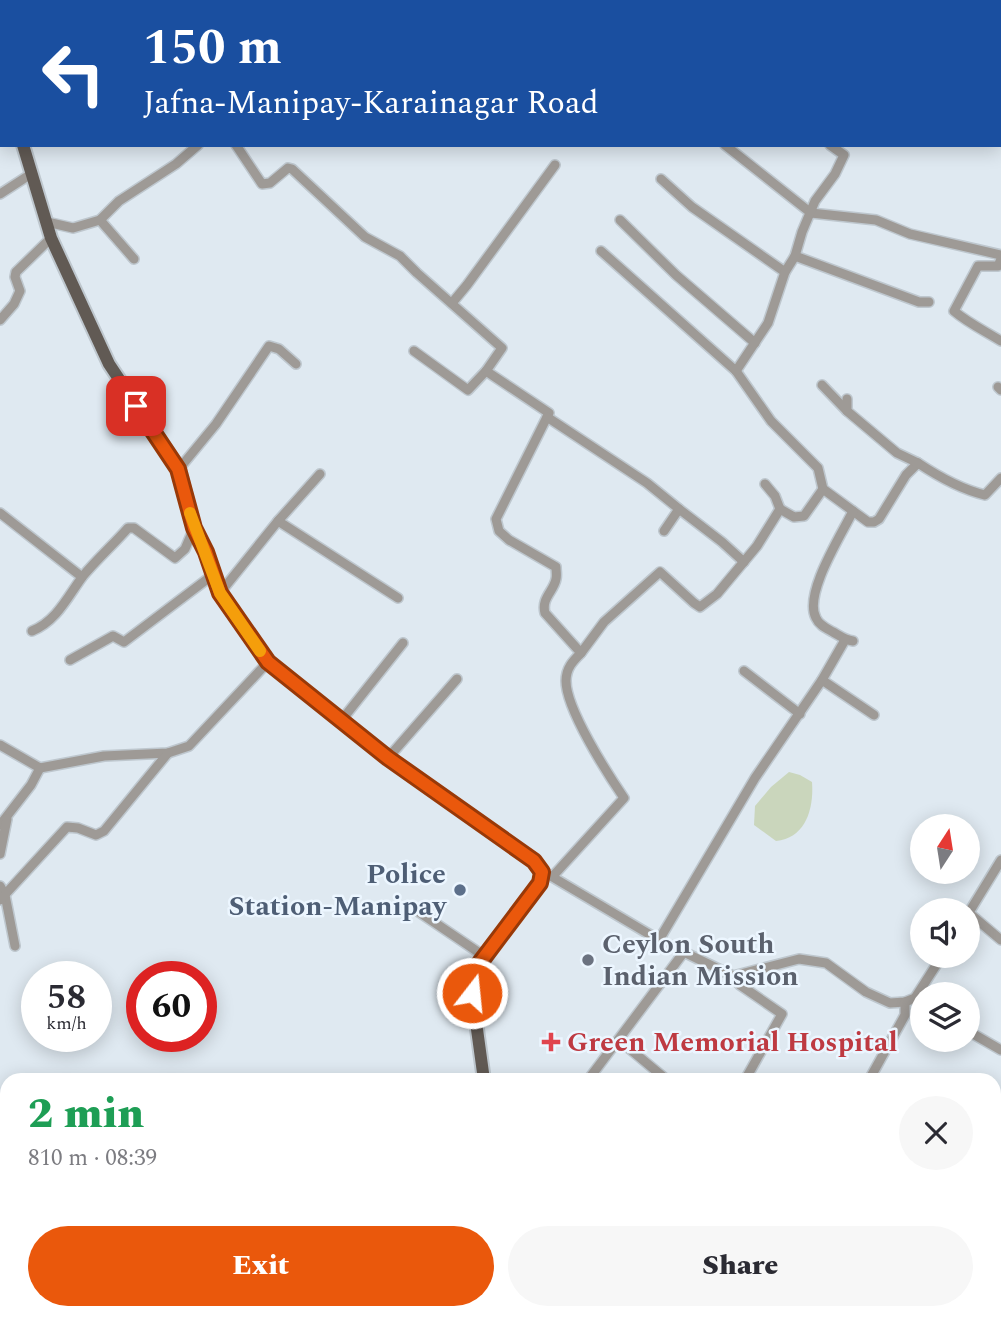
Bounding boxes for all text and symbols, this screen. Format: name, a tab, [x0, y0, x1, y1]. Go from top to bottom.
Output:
text: 150 m	[143, 11, 282, 86]
icon: left	[28, 28, 119, 119]
text: Jafna-Manipay-Karainagar Road	[143, 79, 599, 128]
pin	[106, 376, 166, 436]
icon: arrive	[117, 387, 155, 425]
north arrow	[910, 814, 980, 884]
map controls	[910, 814, 980, 1052]
place label: Police Station-Manipay	[228, 853, 448, 928]
marker: Police Station-Manipay	[452, 882, 468, 898]
button: sound	[910, 898, 980, 968]
place label: Ceylon South Indian Mission	[602, 923, 799, 998]
marker: Ceylon South Indian Mission	[580, 952, 596, 968]
position arrow	[435, 956, 509, 1030]
speed limit sign: 60	[126, 961, 217, 1052]
text: 58	[47, 971, 86, 1024]
button: layers	[910, 982, 980, 1052]
text: km/h	[46, 1010, 87, 1037]
place label: Green Memorial Hospital	[567, 1021, 898, 1064]
marker: Green Memorial Hospital	[541, 1032, 561, 1052]
text: 2 min	[28, 1083, 144, 1146]
button: close	[899, 1096, 973, 1170]
text: 810 m · 08:39	[28, 1141, 157, 1176]
button: Exit	[28, 1226, 494, 1306]
button: Share	[508, 1226, 973, 1306]

